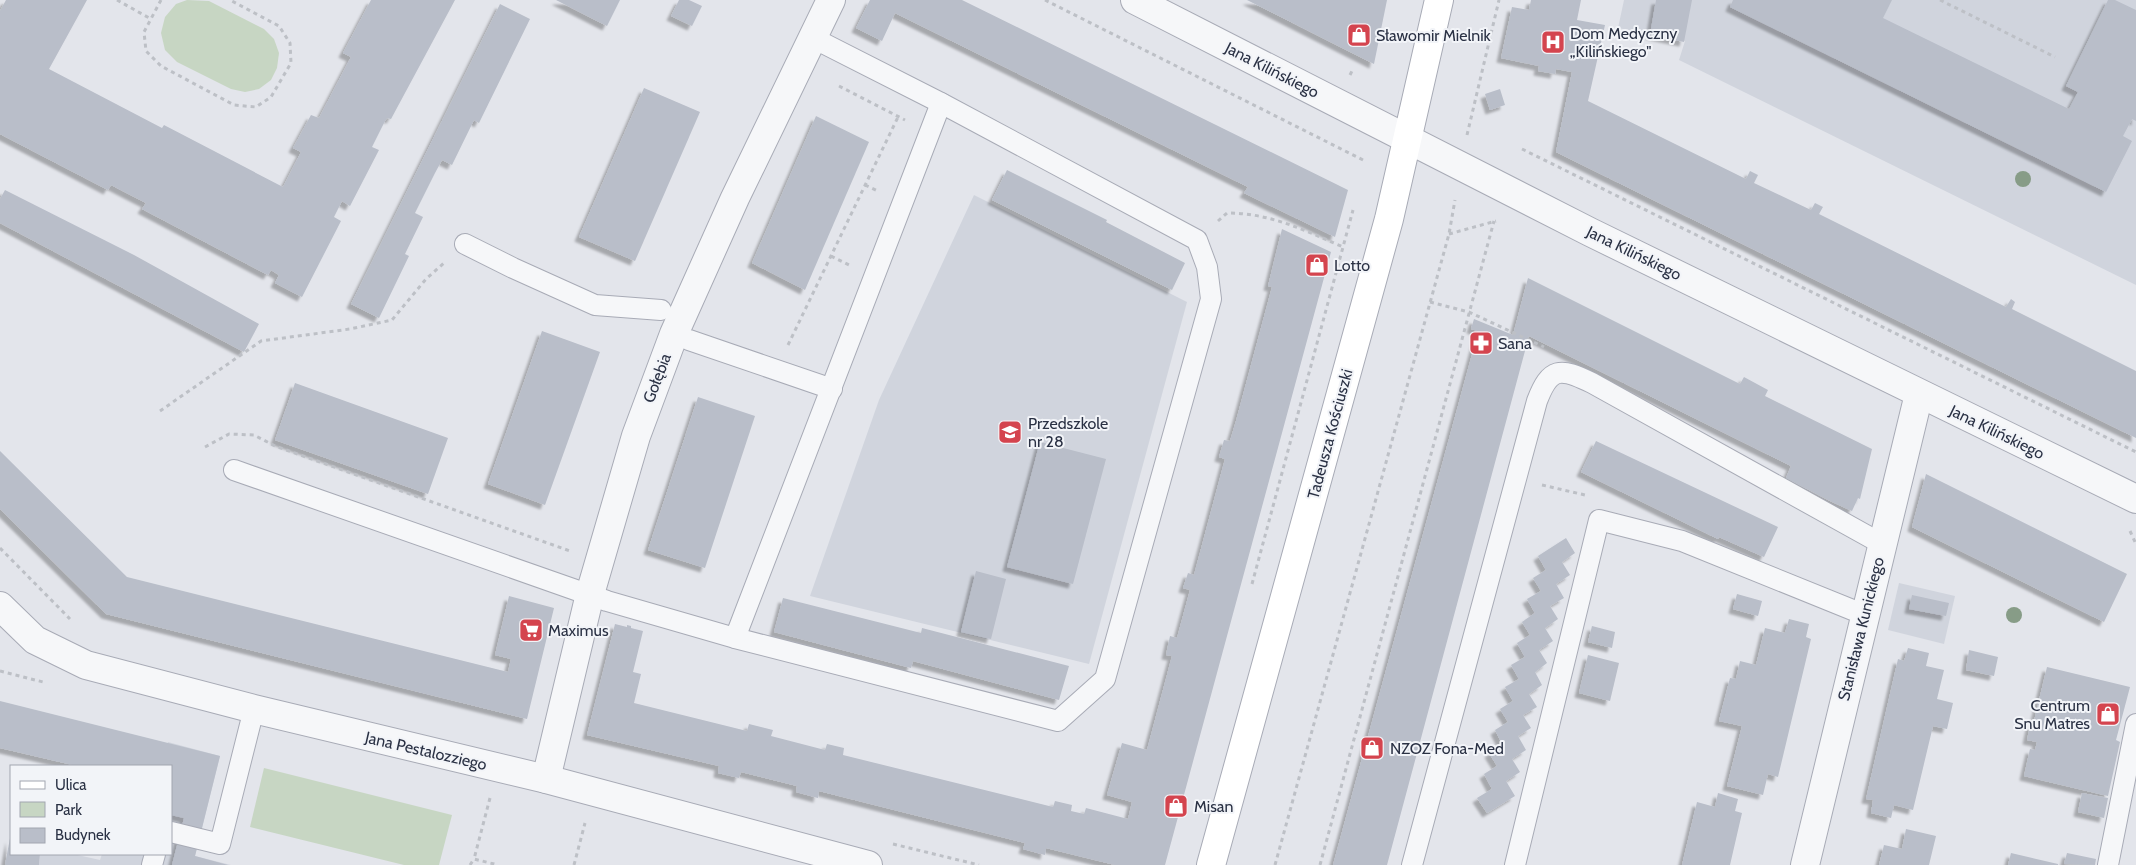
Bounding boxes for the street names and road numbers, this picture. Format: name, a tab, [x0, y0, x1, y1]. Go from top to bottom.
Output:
street label: Jana Kilińskiego	[1221, 38, 1322, 102]
street label: Jana Kilińskiego	[1583, 221, 1685, 284]
street label: Gołębia	[639, 350, 675, 405]
street label: Tadeusza Kościuszki	[1304, 367, 1356, 501]
street label: Jana Kilińskiego	[1946, 400, 2048, 463]
street label: Stanisława Kunickiego	[1834, 555, 1888, 703]
street label: Jana Pestalozziego	[362, 728, 489, 774]

